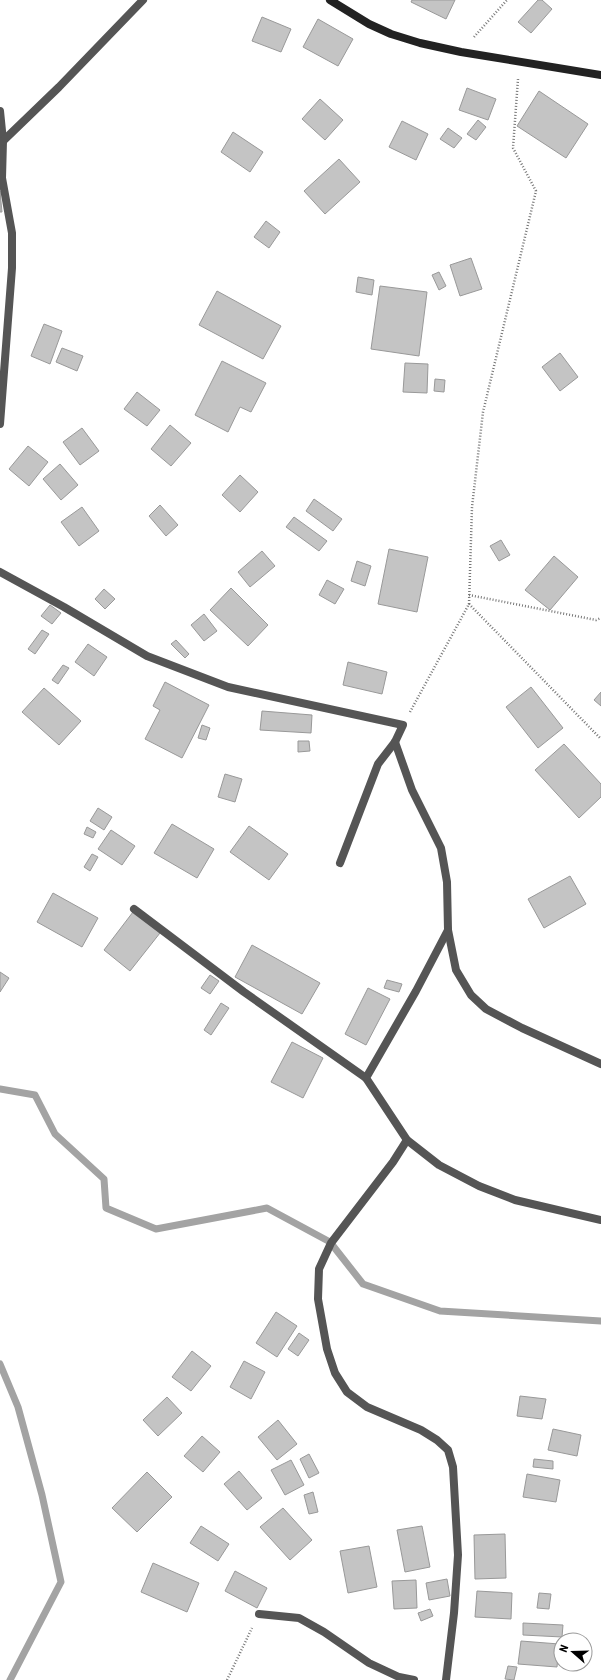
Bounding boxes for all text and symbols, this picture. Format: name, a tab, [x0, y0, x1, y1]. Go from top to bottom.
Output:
north arrow	[553, 1632, 593, 1672]
text: N	[557, 1643, 571, 1654]

